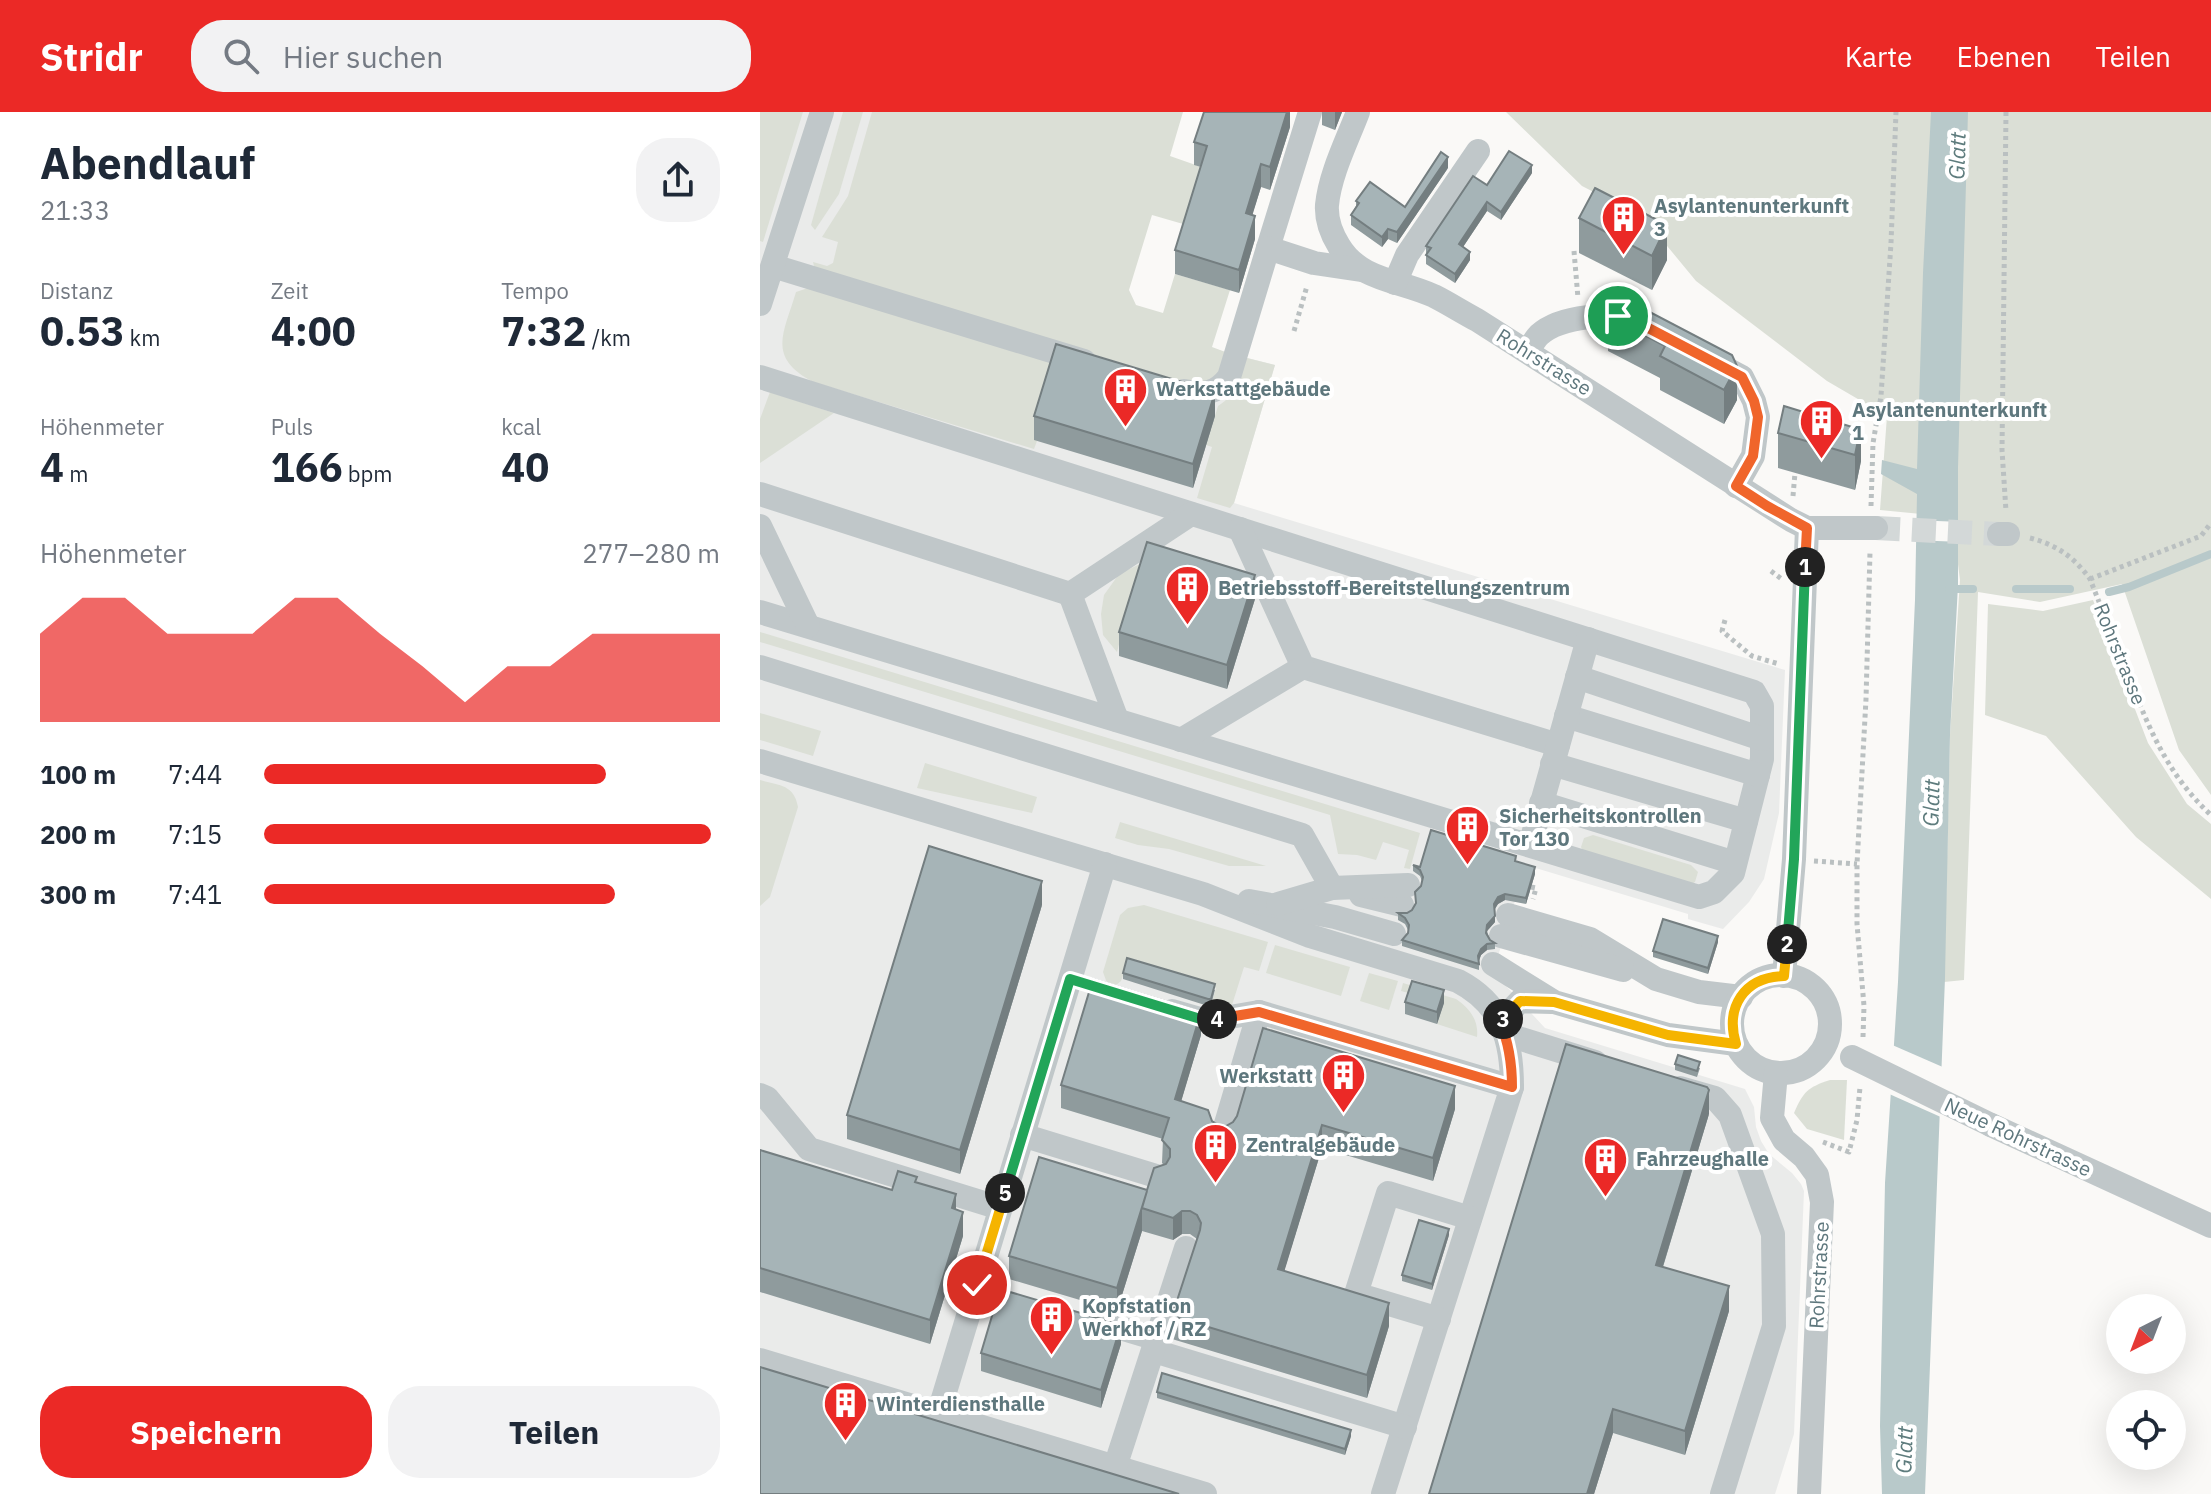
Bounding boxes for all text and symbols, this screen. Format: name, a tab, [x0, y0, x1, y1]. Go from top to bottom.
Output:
search box	[191, 20, 751, 92]
text: Stridr	[40, 32, 143, 81]
icon: search	[219, 34, 263, 78]
text: Hier suchen	[283, 37, 443, 76]
text: Karte	[1845, 38, 1912, 75]
text: Ebenen	[1956, 38, 2052, 75]
text: Teilen	[2096, 38, 2171, 75]
water label: Glatt	[1941, 131, 1972, 180]
text: Abendlauf	[40, 134, 255, 191]
button: share	[636, 138, 720, 222]
place label: Asylantenunterkunft 3	[1654, 192, 1849, 242]
text: 21:33	[40, 193, 110, 227]
building icon: Asylantenunterkunft 3	[1599, 194, 1647, 257]
text: Distanz	[40, 276, 113, 305]
text: Zeit	[271, 276, 309, 305]
text: Tempo	[501, 276, 569, 305]
pin	[1584, 282, 1652, 350]
icon: arrive	[1596, 294, 1640, 338]
text: 0.53	[40, 305, 124, 357]
text: 4:00	[271, 305, 356, 357]
text: 7:32	[501, 305, 587, 357]
street label: Rohrstrasse	[1492, 322, 1597, 401]
text: km	[124, 323, 160, 352]
text: /km	[587, 323, 631, 352]
building icon: Werkstattgebäude	[1101, 365, 1149, 428]
place label: Werkstattgebäude	[1156, 375, 1331, 402]
place label: Asylantenunterkunft 1	[1852, 396, 2047, 446]
building icon: Asylantenunterkunft 1	[1797, 397, 1845, 460]
text: Höhenmeter	[40, 412, 164, 441]
text: Puls	[271, 412, 313, 441]
text: kcal	[501, 412, 541, 441]
text: 4	[40, 441, 64, 493]
text: 166	[271, 441, 343, 493]
text: 40	[501, 441, 549, 493]
text: m	[64, 459, 88, 488]
text: bpm	[343, 459, 393, 488]
text: Höhenmeter	[40, 536, 187, 570]
text: 277–280 m	[582, 536, 720, 570]
pin: 1	[1785, 547, 1825, 587]
text: 1	[1798, 552, 1812, 581]
building icon: Betriebsstoff-Bereitstellungszentrum	[1163, 564, 1211, 627]
place label: Betriebsstoff-Bereitstellungszentrum	[1218, 574, 1570, 601]
street label: Rohrstrasse	[2088, 599, 2153, 709]
text: 100 m	[40, 757, 116, 791]
text: 7:44	[168, 757, 222, 791]
water label: Glatt	[1915, 778, 1946, 827]
place label: Sicherheitskontrollen Tor 130	[1499, 802, 1702, 852]
building icon: Sicherheitskontrollen Tor 130	[1444, 804, 1492, 867]
text: 200 m	[40, 817, 116, 851]
text: 7:15	[168, 817, 222, 851]
text: 300 m	[40, 877, 116, 911]
text: 7:41	[168, 877, 222, 911]
pin: 2	[1767, 924, 1807, 964]
text: 2	[1780, 929, 1794, 958]
pin: 4	[1197, 999, 1237, 1039]
pin: 3	[1483, 999, 1523, 1039]
text: 4	[1210, 1004, 1224, 1033]
text: 3	[1496, 1004, 1510, 1033]
building icon: Werkstatt	[1320, 1052, 1368, 1115]
place label: Werkstatt	[1219, 1062, 1313, 1089]
street label: Neue Rohrstrasse	[1940, 1091, 2096, 1182]
building icon: Zentralgebäude	[1191, 1121, 1239, 1184]
place label: Zentralgebäude	[1246, 1131, 1395, 1158]
building icon: Fahrzeughalle	[1581, 1135, 1629, 1198]
place label: Fahrzeughalle	[1636, 1145, 1769, 1172]
pin: 5	[985, 1173, 1025, 1213]
text: 5	[998, 1178, 1012, 1207]
street label: Rohrstrasse	[1802, 1221, 1835, 1329]
pin	[943, 1251, 1011, 1319]
icon: check	[955, 1263, 999, 1307]
place label: Kopfstation Werkhof / RZ	[1082, 1292, 1206, 1342]
building icon: Kopfstation Werkhof / RZ	[1027, 1294, 1075, 1357]
north arrow	[2106, 1294, 2186, 1374]
map controls	[2106, 1294, 2186, 1470]
building icon: Winterdiensthalle	[821, 1380, 869, 1443]
button: Speichern	[40, 1386, 372, 1478]
button: Teilen	[388, 1386, 720, 1478]
place label: Winterdiensthalle	[876, 1390, 1045, 1417]
button: locate	[2106, 1390, 2186, 1470]
water label: Glatt	[1888, 1425, 1919, 1474]

